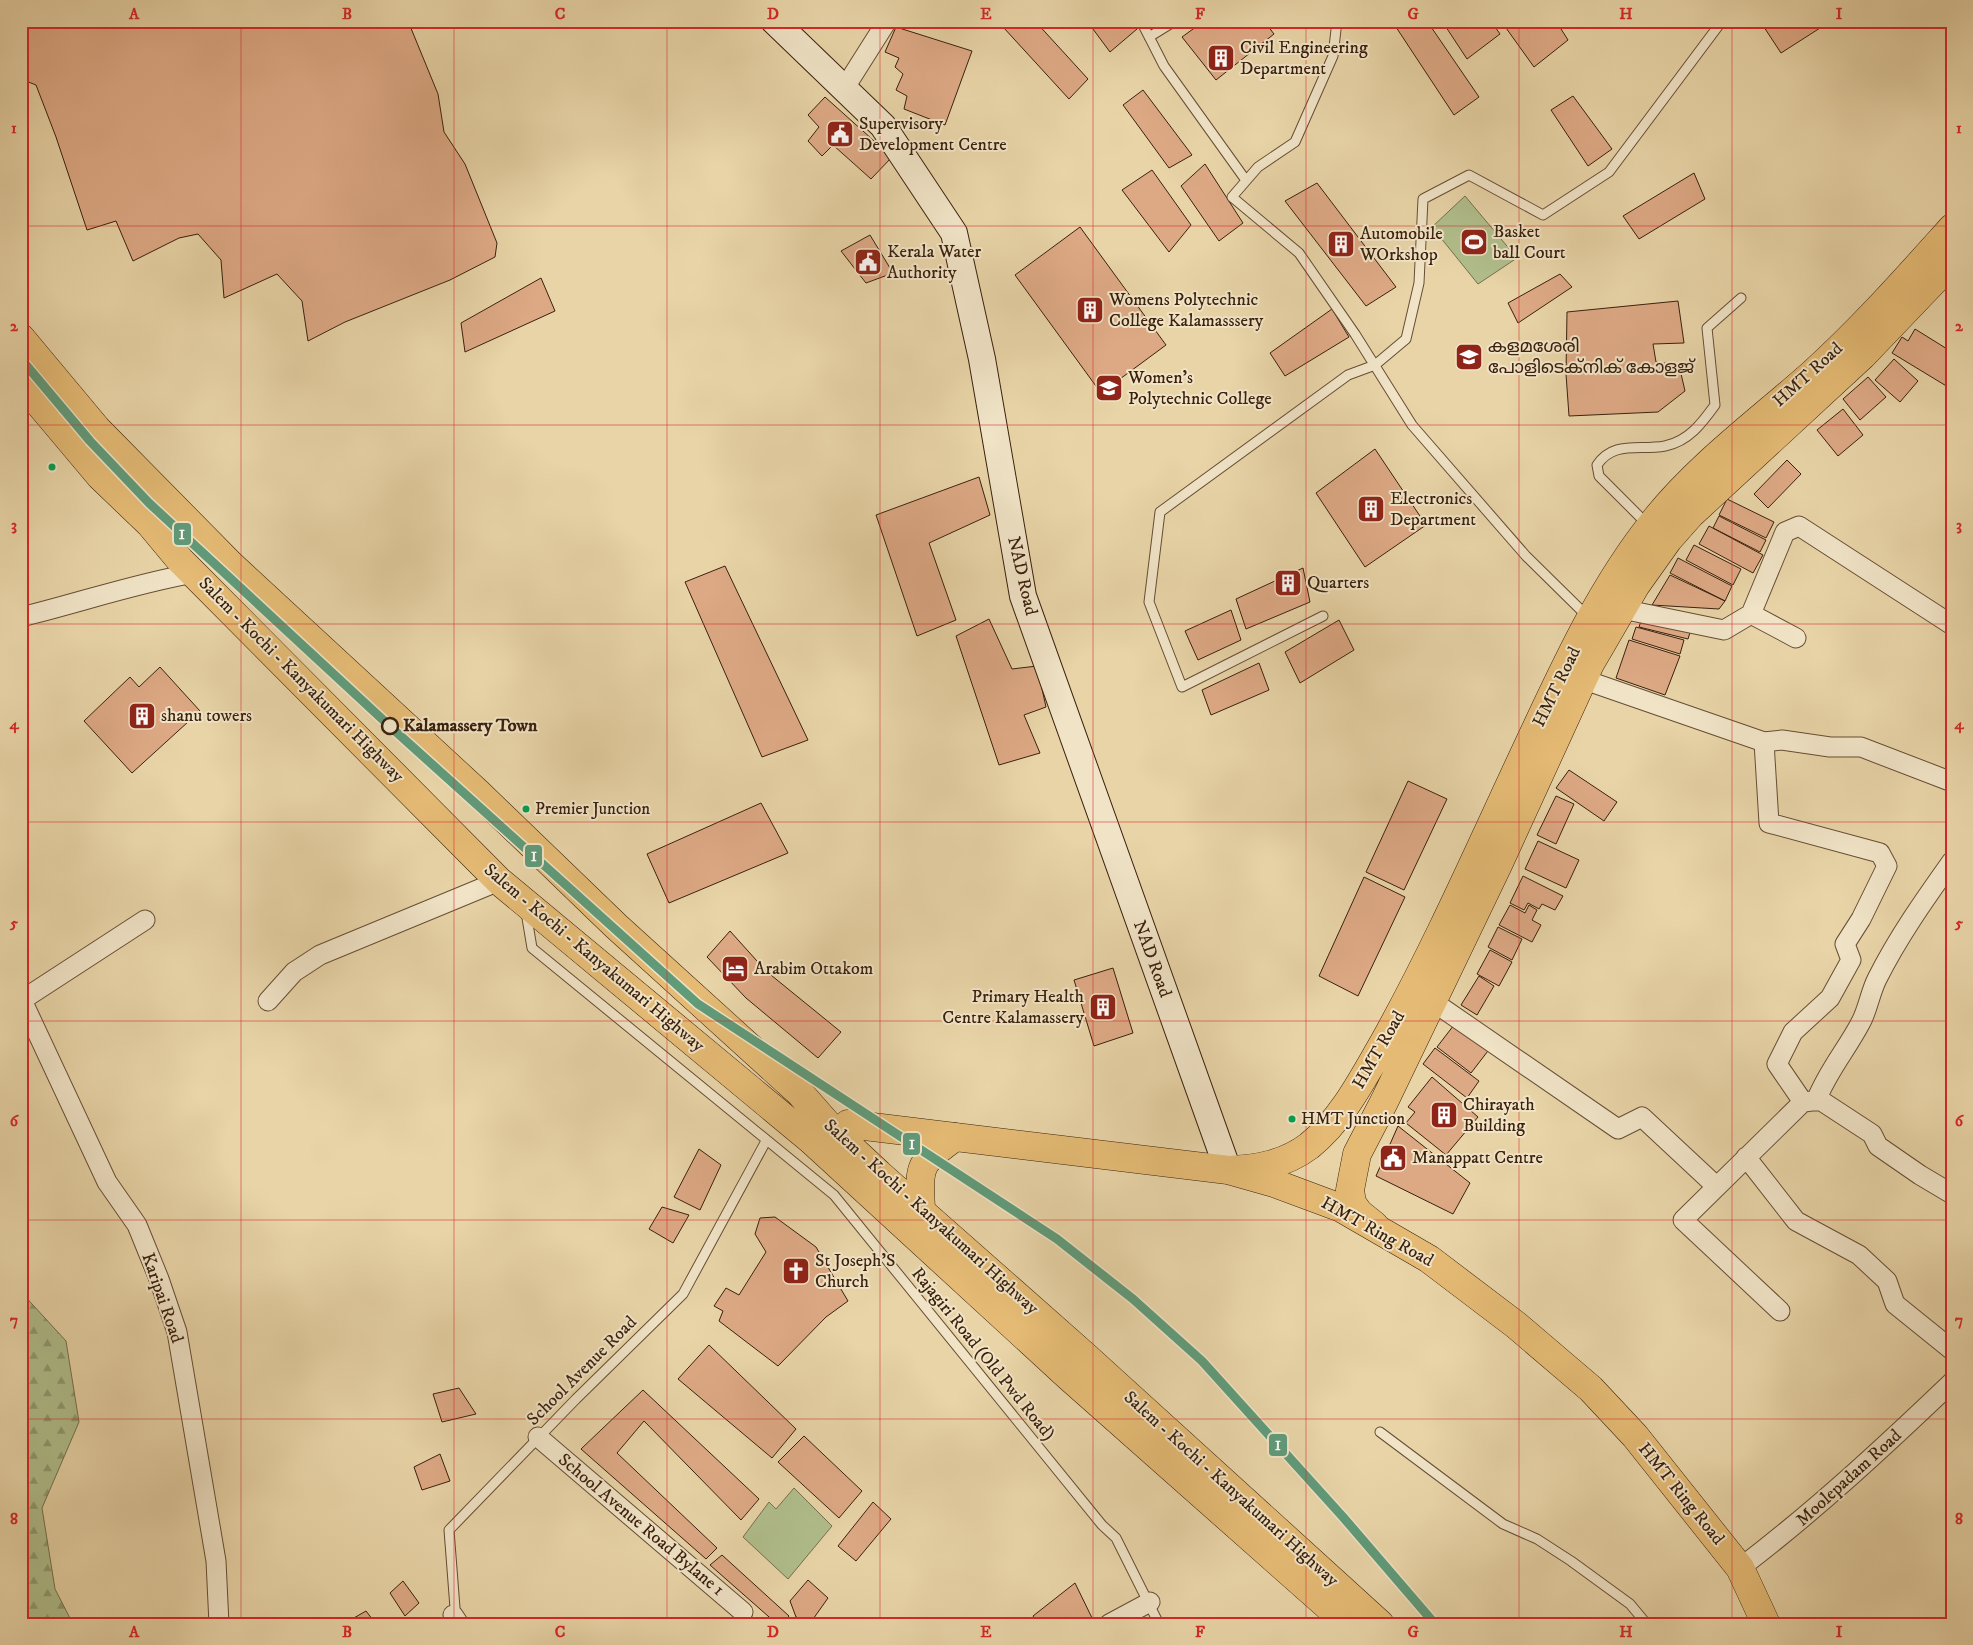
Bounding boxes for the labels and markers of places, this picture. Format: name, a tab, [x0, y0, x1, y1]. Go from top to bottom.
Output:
place label: Civil Engineering Department	[1240, 37, 1368, 80]
building icon: Civil Engineering Department	[1206, 43, 1236, 73]
place label: Supervisory Development Centre	[859, 113, 1007, 156]
public building icon: Supervisory Development Centre	[825, 119, 855, 149]
place label: Basket ball Court	[1493, 221, 1566, 264]
place label: Automobile WOrkshop	[1359, 223, 1443, 266]
sports icon: Basket ball Court	[1459, 227, 1489, 257]
building icon: Automobile WOrkshop	[1326, 229, 1356, 259]
place label: Kerala Water Authority	[887, 241, 981, 284]
public building icon: Kerala Water Authority	[853, 247, 883, 277]
place label: Womens Polytechnic College Kalamasssery	[1108, 289, 1264, 332]
building icon: Womens Polytechnic College Kalamasssery	[1075, 295, 1105, 325]
place label: കളമശേരി പോളിടെക്നിക് കോളജ്	[1488, 336, 1696, 379]
school or university icon: കളമശേരി പോളിടെക്നിക് കോളജ്	[1454, 342, 1484, 372]
place label: Women's Polytechnic College	[1127, 367, 1272, 410]
school or university icon: Women's Polytechnic College	[1094, 373, 1124, 403]
unlabelled marker	[47, 462, 57, 472]
place label: Electronics Department	[1390, 488, 1476, 531]
building icon: Electronics Department	[1356, 494, 1386, 524]
building icon: Quarters	[1273, 568, 1303, 598]
place label: Quarters	[1307, 572, 1369, 594]
building icon: shanu towers	[127, 701, 157, 731]
place label: shanu towers	[161, 705, 252, 727]
place label: Kalamassery Town	[403, 715, 538, 737]
marker: Kalamassery Town	[381, 717, 399, 735]
place label: Premier Junction	[535, 798, 650, 820]
marker: Premier Junction	[521, 804, 531, 814]
hotel icon: Arabim Ottakom	[720, 954, 750, 984]
place label: Arabim Ottakom	[754, 958, 873, 980]
place label: Primary Health Centre Kalamassery	[942, 986, 1085, 1029]
building icon: Primary Health Centre Kalamassery	[1088, 992, 1118, 1022]
place label: Chirayath Building	[1463, 1094, 1535, 1137]
building icon: Chirayath Building	[1429, 1100, 1459, 1130]
place label: HMT Junction	[1301, 1108, 1405, 1130]
marker: HMT Junction	[1287, 1114, 1297, 1124]
public building icon: Manappatt Centre	[1378, 1143, 1408, 1173]
place label: Manappatt Centre	[1412, 1147, 1543, 1169]
place label: St Joseph'S Church	[815, 1250, 895, 1293]
church icon: St Joseph'S Church	[781, 1256, 811, 1286]

